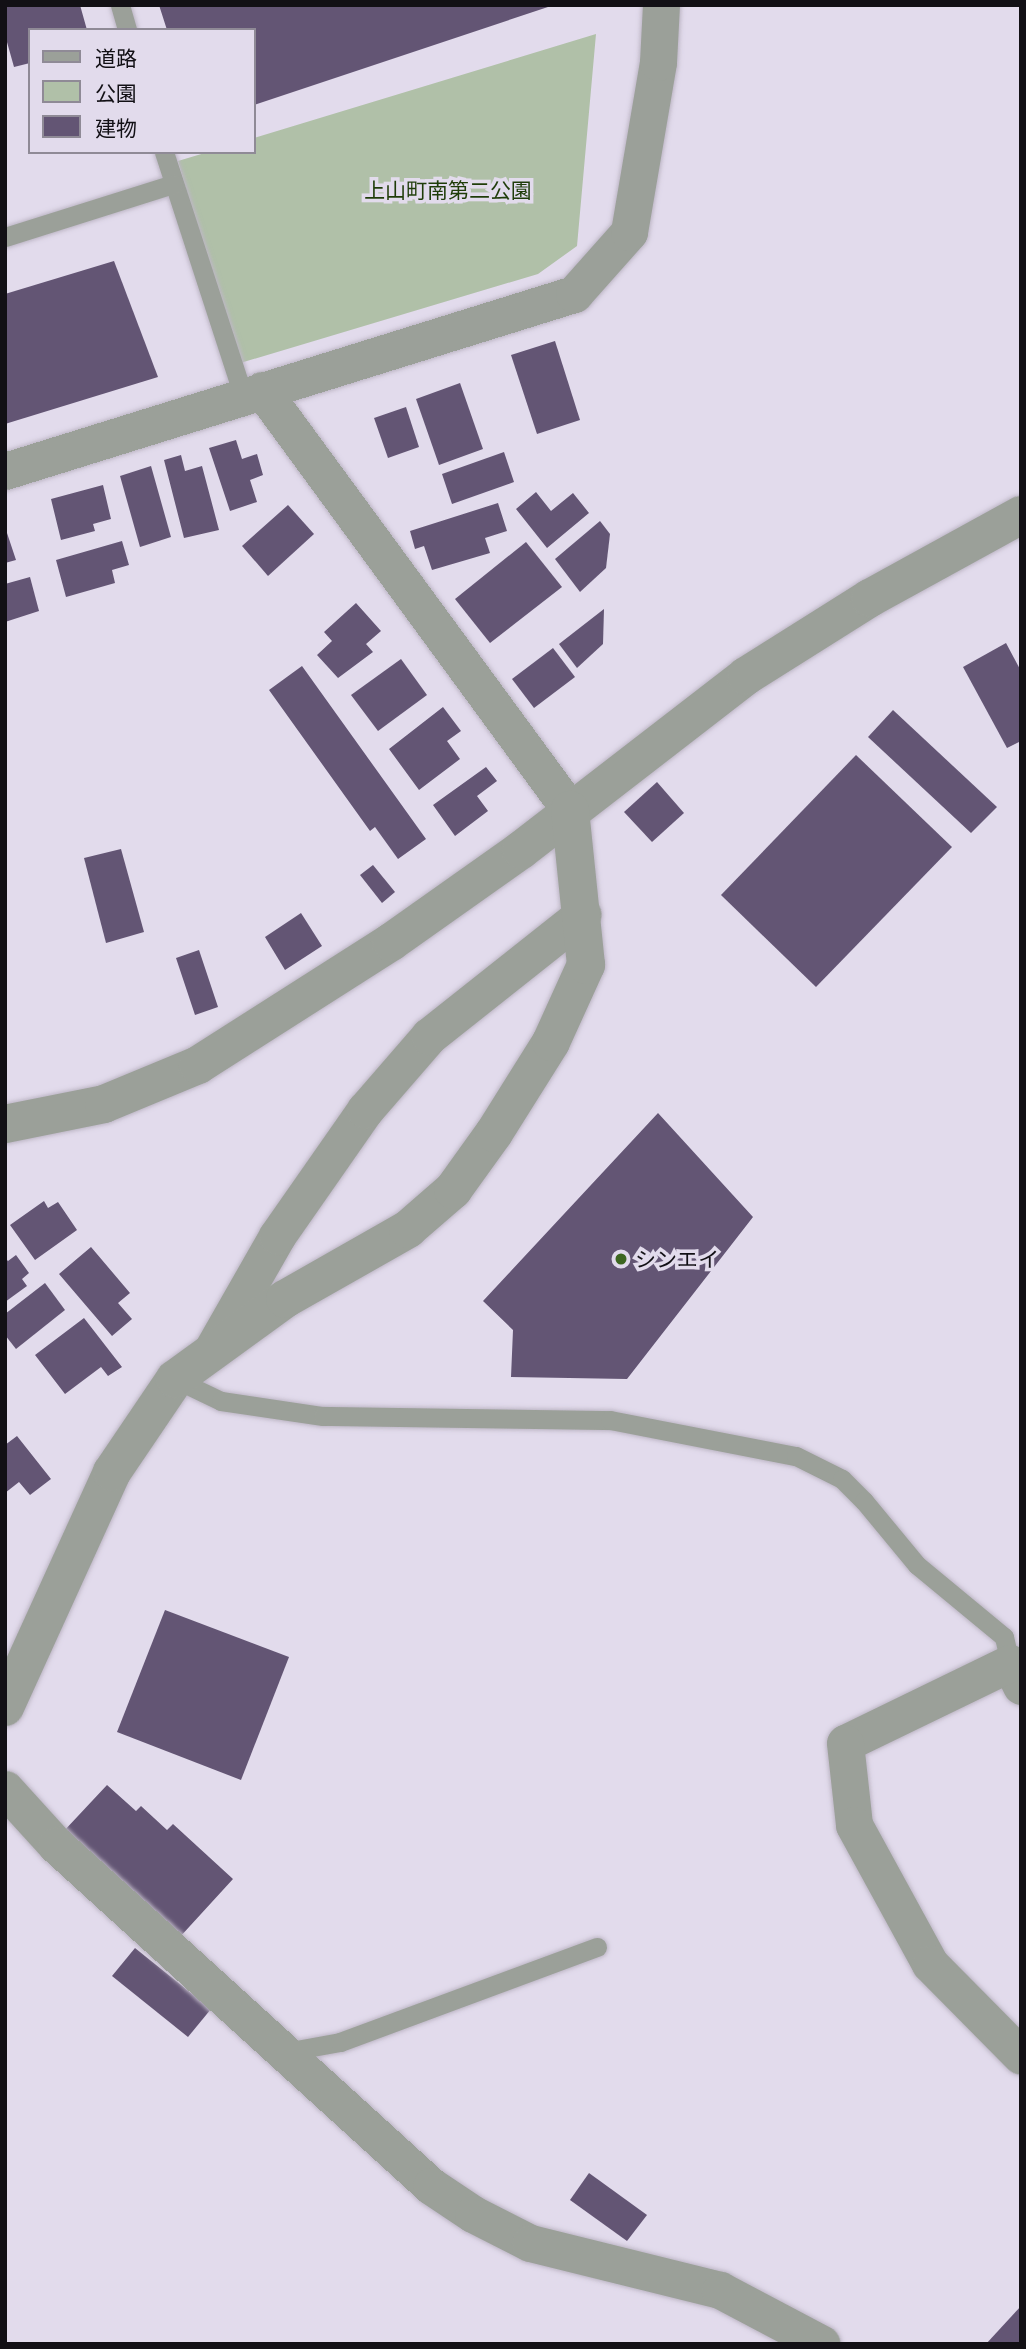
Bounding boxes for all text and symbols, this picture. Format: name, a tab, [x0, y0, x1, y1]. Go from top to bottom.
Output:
legend	[28, 28, 256, 154]
text: 道路	[95, 45, 137, 70]
text: 公園	[95, 80, 137, 105]
text: 建物	[95, 115, 137, 140]
park label: 上山町南第二公園	[364, 177, 532, 203]
place label: シンエイ	[635, 1246, 719, 1272]
marker: シンエイ	[613, 1251, 629, 1267]

